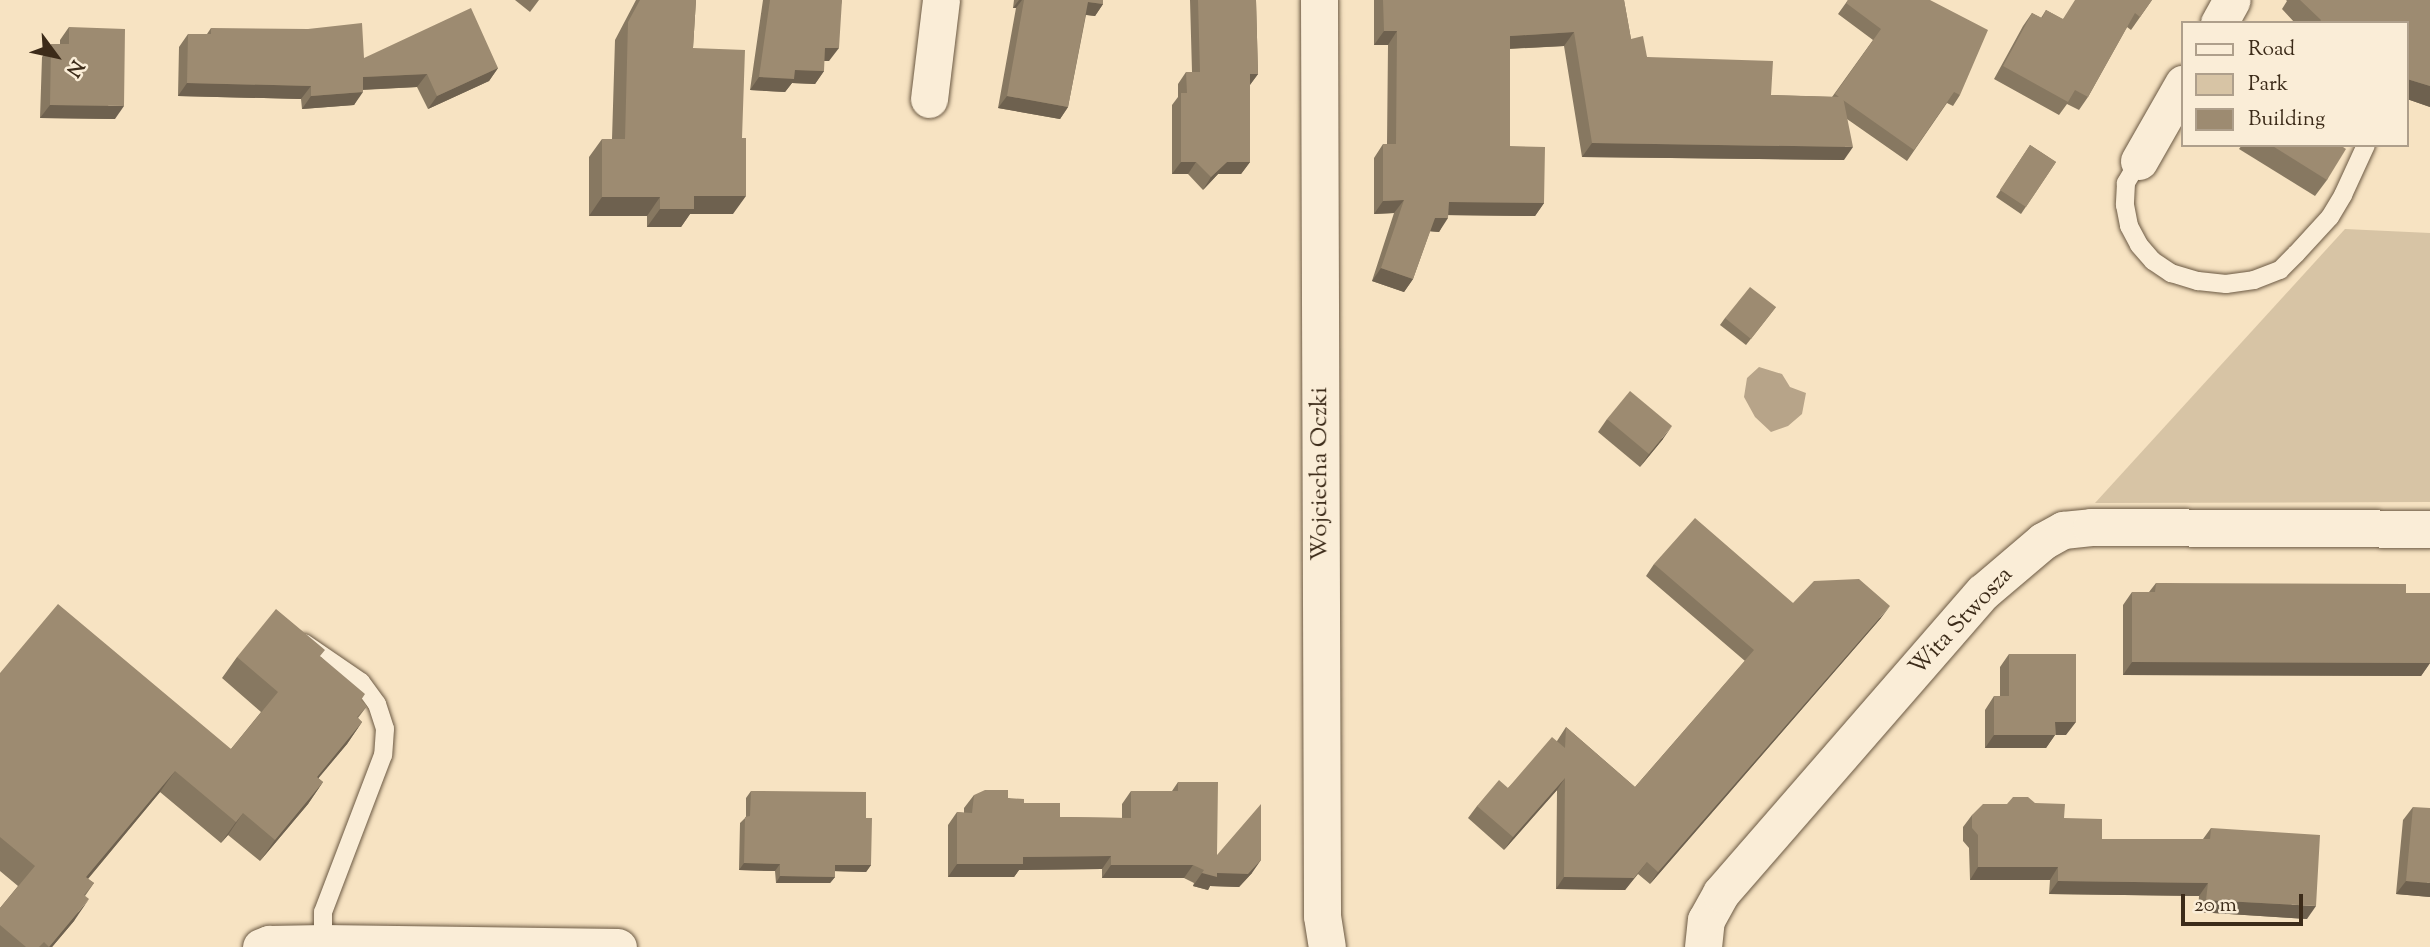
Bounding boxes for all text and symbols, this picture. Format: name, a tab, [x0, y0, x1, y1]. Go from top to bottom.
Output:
north arrow	[21, 21, 91, 91]
legend	[2182, 21, 2409, 147]
text: Road	[2248, 35, 2295, 65]
text: N	[59, 54, 89, 81]
text: Park	[2248, 70, 2288, 100]
text: Building	[2248, 105, 2325, 135]
street label: Wojciecha Oczki	[1307, 387, 1335, 561]
street label: Wita Stwosza	[1904, 561, 2020, 683]
scale bar	[2185, 880, 2308, 924]
text: 20 m	[2194, 891, 2237, 921]

